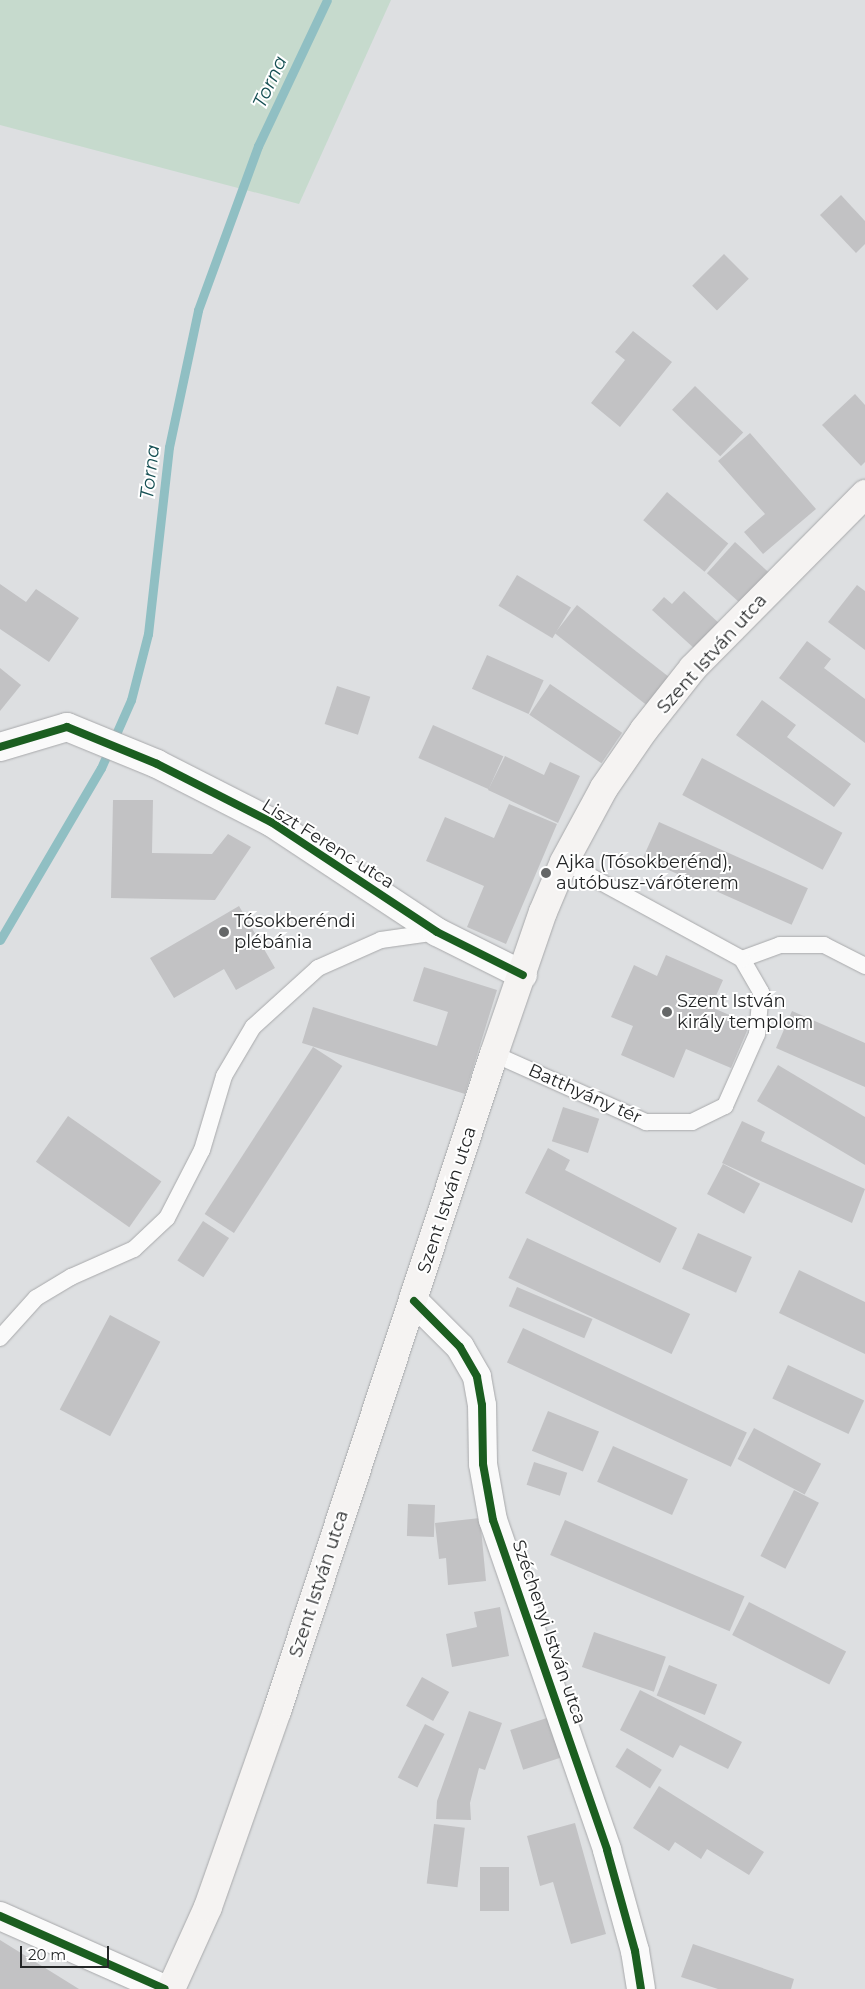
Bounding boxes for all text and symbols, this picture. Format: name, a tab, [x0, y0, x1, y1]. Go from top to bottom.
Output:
water label: Torna	[248, 52, 292, 112]
water label: Torna	[135, 443, 165, 501]
street label: Szent István utca	[653, 590, 771, 718]
street label: Liszt Ferenc utca	[258, 795, 398, 893]
place label: Ajka (Tósokberénd), autóbusz-váróterem	[556, 852, 739, 894]
marker: Ajka (Tósokberénd), autóbusz-váróterem	[540, 867, 552, 879]
place label: Tósokberéndi plébánia	[234, 911, 356, 954]
marker: Tósokberéndi plébánia	[218, 926, 230, 938]
place label: Szent István király templom	[677, 991, 813, 1034]
marker: Szent István király templom	[661, 1006, 673, 1018]
street label: Batthyány tér	[525, 1059, 645, 1129]
street label: Szent István utca	[413, 1124, 481, 1276]
street label: Szent István utca	[285, 1508, 353, 1660]
street label: Széchenyi István utca	[507, 1537, 591, 1727]
scale bar	[22, 1936, 111, 1968]
text: 20 m	[28, 1945, 66, 1964]

